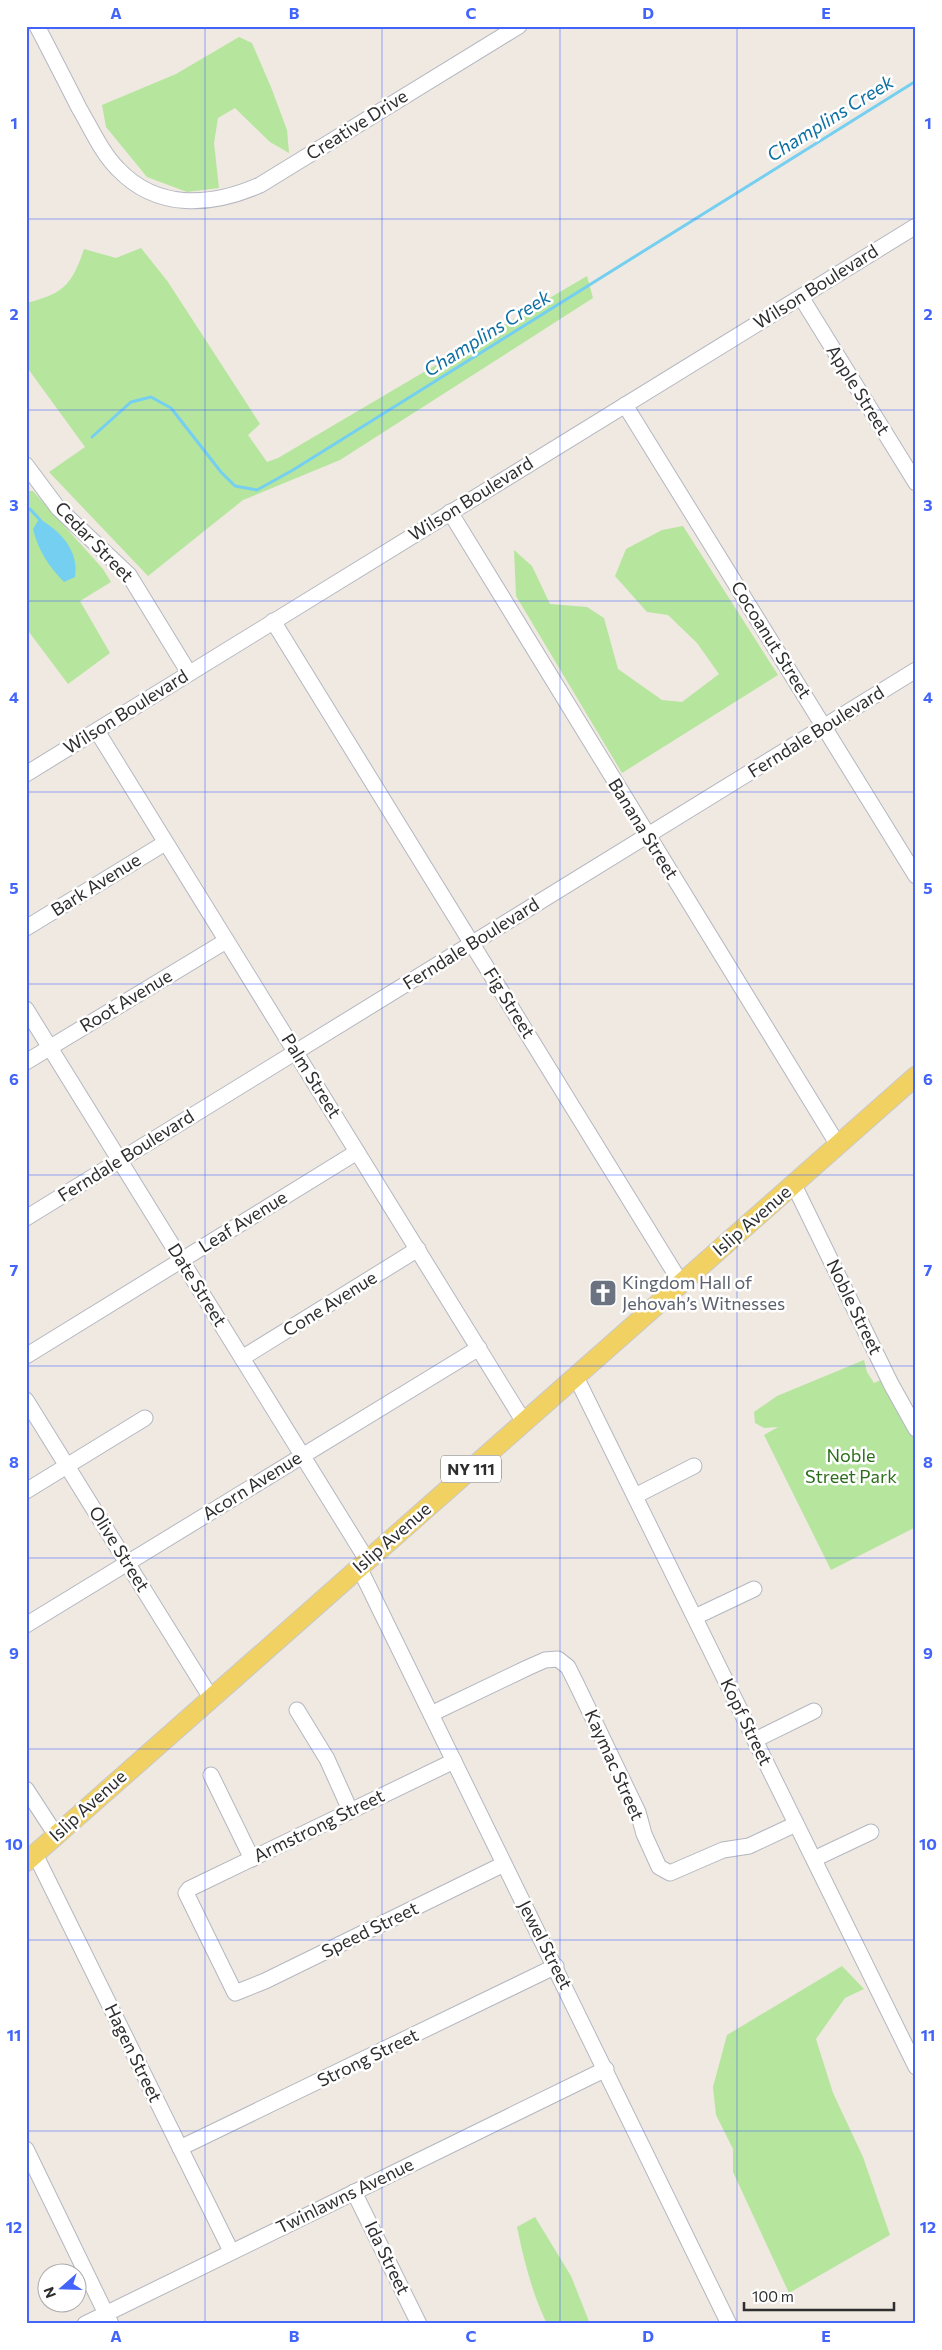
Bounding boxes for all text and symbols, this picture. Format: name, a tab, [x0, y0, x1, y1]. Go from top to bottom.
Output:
text: A	[110, 3, 122, 22]
text: B	[289, 3, 300, 22]
text: C	[466, 3, 477, 22]
text: D	[642, 3, 654, 22]
text: E	[821, 3, 831, 22]
water label: Champlins Creek	[762, 69, 898, 166]
street label: Creative Drive	[302, 84, 411, 164]
text: 1	[10, 113, 18, 132]
text: 1	[924, 113, 932, 132]
street label: Wilson Boulevard	[749, 239, 882, 333]
water label: Champlins Creek	[419, 284, 555, 381]
text: 2	[9, 304, 19, 323]
text: 2	[923, 304, 933, 323]
street label: Apple Street	[822, 340, 895, 439]
street label: Wilson Boulevard	[404, 451, 537, 545]
text: 3	[9, 495, 19, 514]
text: 3	[923, 495, 933, 514]
street label: Cedar Street	[51, 497, 138, 586]
street label: Cocoanut Street	[727, 577, 817, 702]
street label: Wilson Boulevard	[59, 664, 192, 758]
street label: Ferndale Boulevard	[743, 680, 888, 782]
text: 4	[9, 687, 19, 706]
text: 4	[923, 687, 933, 706]
street label: Banana Street	[604, 774, 684, 883]
street label: Bark Avenue	[47, 848, 144, 920]
text: 5	[9, 878, 19, 897]
text: 5	[923, 878, 933, 897]
street label: Ferndale Boulevard	[398, 892, 543, 994]
street label: Fig Street	[480, 963, 540, 1042]
street label: Root Avenue	[75, 964, 176, 1036]
street label: Palm Street	[277, 1029, 346, 1122]
text: 6	[9, 1069, 19, 1088]
text: 6	[923, 1069, 933, 1088]
street label: Ferndale Boulevard	[53, 1104, 198, 1206]
street label: Islip Avenue	[708, 1180, 795, 1260]
street label: Leaf Avenue	[194, 1185, 291, 1257]
street label: Date Street	[164, 1239, 232, 1330]
street label: Noble Street	[822, 1255, 887, 1358]
text: 7	[10, 1260, 19, 1279]
text: 7	[924, 1260, 933, 1279]
street label: Cone Avenue	[279, 1266, 380, 1341]
place label: Kingdom Hall of Jehovah’s Witnesses	[622, 1271, 785, 1314]
church icon: Kingdom Hall of Jehovah’s Witnesses	[588, 1278, 618, 1308]
park label: Noble Street Park	[805, 1444, 897, 1487]
street label: Acorn Avenue	[198, 1446, 305, 1524]
text: 8	[9, 1452, 19, 1471]
text: 8	[923, 1452, 933, 1471]
road number: NY 111	[441, 1456, 501, 1482]
street label: Islip Avenue	[348, 1497, 435, 1577]
street label: Olive Street	[85, 1502, 155, 1595]
text: 9	[9, 1643, 19, 1662]
text: 9	[923, 1643, 933, 1662]
street label: Kopf Street	[716, 1674, 777, 1769]
street label: Kaymac Street	[581, 1706, 649, 1823]
street label: Islip Avenue	[44, 1765, 131, 1846]
street label: Armstrong Street	[250, 1784, 388, 1866]
text: 10	[5, 1834, 23, 1853]
text: 10	[919, 1834, 937, 1853]
street label: Speed Street	[318, 1896, 422, 1962]
street label: Jewel Street	[514, 1896, 578, 1993]
street label: Hagen Street	[101, 2000, 167, 2105]
street label: Strong Street	[313, 2023, 422, 2091]
text: 11	[7, 2025, 21, 2044]
text: 11	[921, 2025, 935, 2044]
street label: Twinlawns Avenue	[272, 2152, 417, 2238]
text: 12	[6, 2217, 22, 2236]
street label: Ida Street	[361, 2217, 415, 2298]
text: 12	[920, 2217, 936, 2236]
north arrow	[38, 2262, 88, 2312]
scale bar	[744, 2280, 894, 2312]
text: N	[40, 2285, 59, 2300]
text: 100 m	[752, 2287, 794, 2305]
text: A	[110, 2326, 122, 2345]
text: B	[289, 2326, 300, 2345]
text: C	[466, 2326, 477, 2345]
text: D	[642, 2326, 654, 2345]
text: E	[821, 2326, 831, 2345]

